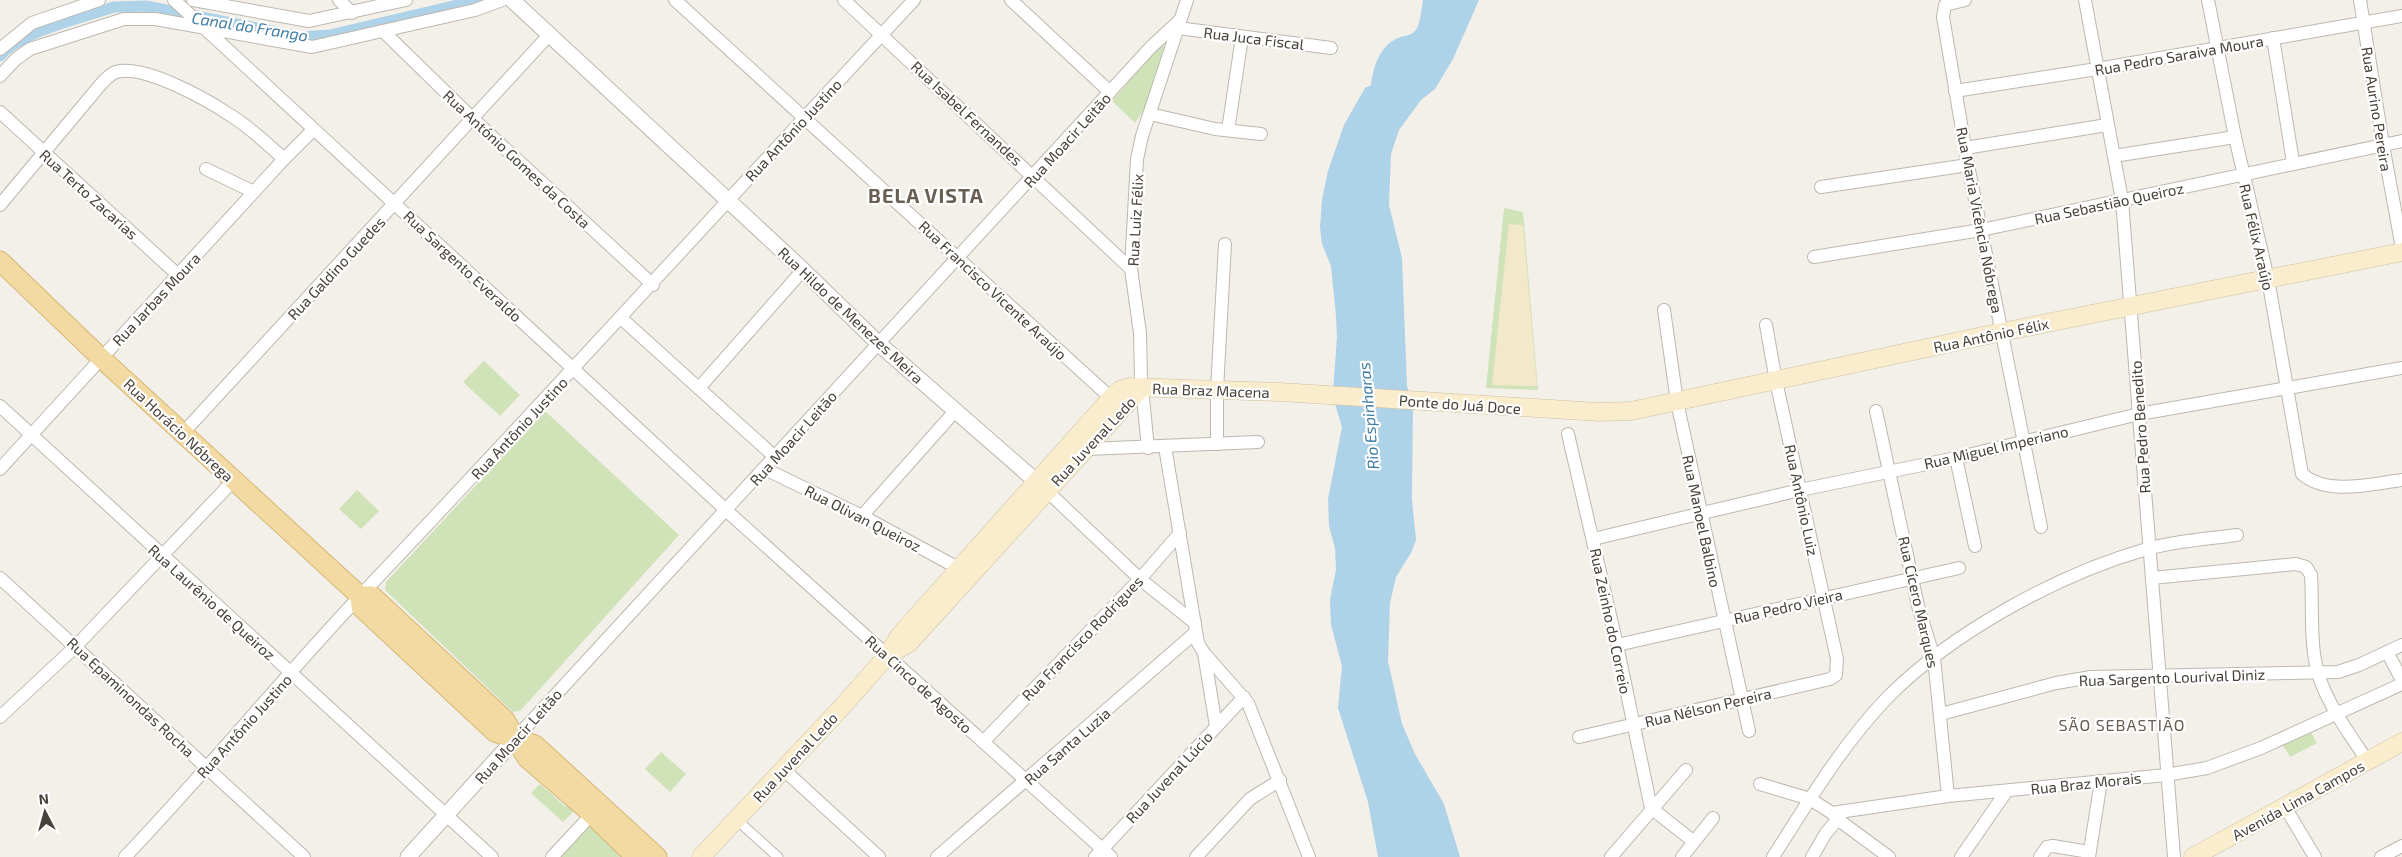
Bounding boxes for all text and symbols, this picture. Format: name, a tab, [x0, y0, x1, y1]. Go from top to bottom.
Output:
water label: Canal do Frango	[191, 7, 309, 45]
street label: Rua Juca Fiscal	[1203, 23, 1306, 53]
street label: Rua Pedro Saraiva Moura	[2093, 31, 2265, 79]
street label: Rua Aurino Pereira	[2358, 45, 2396, 173]
street label: Rua Isabel Fernandes	[908, 57, 1026, 169]
street label: Rua Antônio Justino	[741, 75, 845, 185]
street label: Rua António Gomes da Costa	[440, 86, 594, 232]
street label: Rua Moacir Leitão	[1020, 89, 1114, 191]
street label: Rua Maria Vicência Nóbrega	[1953, 125, 2007, 315]
street label: Rua Terto Zacarias	[36, 145, 142, 243]
street label: Rua Luiz Félix	[1124, 173, 1146, 267]
street label: Rua Sebastião Queiroz	[2033, 178, 2185, 229]
street label: Rua Félix Araújo	[2235, 182, 2278, 292]
district label: BELA VISTA	[868, 183, 984, 207]
street label: Rua Sargento Everaldo	[400, 207, 526, 325]
street label: Rua Galdino Guedes	[283, 213, 389, 323]
street label: Rua Francisco Vicente Araújo	[915, 217, 1071, 364]
street label: Rua Hildo de Menezes Meira	[775, 243, 927, 387]
street label: Rua Jarbas Moura	[108, 249, 204, 349]
street label: Rua Antônio Félix	[1932, 314, 2050, 356]
street label: Rua Pedro Benedito	[2126, 360, 2154, 494]
water label: Rio Espinharas	[1354, 362, 1382, 470]
street label: Rua Antônio Justino	[467, 373, 571, 483]
street label: Rua Horácio Nóbrega	[121, 375, 237, 485]
street label: Rua Braz Macena	[1152, 379, 1270, 401]
street label: Rua Moacir Leitão	[746, 387, 840, 489]
street label: Ponte do Juá Doce	[1398, 391, 1522, 417]
street label: Rua Juvenal Ledo	[1047, 392, 1139, 490]
street label: Rua Miguel Imperiano	[1922, 422, 2070, 472]
street label: Rua Antônio Luiz	[1781, 443, 1823, 557]
street label: Rua Manoel Balbino	[1679, 453, 1725, 589]
street label: Rua Olivan Queiroz	[801, 481, 924, 556]
street label: Rua Cícero Marques	[1895, 534, 1943, 670]
street label: Rua Laurênio de Queiroz	[144, 540, 279, 664]
street label: Rua Zeinho do Correio	[1587, 546, 1635, 696]
street label: Rua Francisco Rodrigues	[1018, 572, 1146, 704]
street label: Rua Pedro Vieira	[1732, 585, 1844, 627]
street label: Rua Cinco de Agosto	[862, 631, 976, 737]
street label: Rua Epaminondas Rocha	[64, 633, 198, 761]
street label: Rua Sargento Lourival Diniz	[2079, 665, 2265, 689]
street label: Rua Antônio Justino	[193, 670, 295, 782]
street label: Rua Nélson Pereira	[1643, 684, 1773, 730]
street label: Rua Moacir Leitão	[471, 685, 565, 787]
street label: Rua Santa Luzia	[1020, 704, 1114, 788]
street label: Rua Juvenal Ledo	[749, 708, 841, 806]
district label: SÃO SEBASTIÃO	[2059, 715, 2185, 734]
street label: Rua Juvenal Lúcio	[1122, 727, 1216, 827]
street label: Avenida Lima Campos	[2229, 756, 2367, 844]
street label: Rua Braz Morais	[2030, 768, 2142, 798]
north arrow	[20, 787, 70, 837]
text: N	[38, 790, 50, 808]

